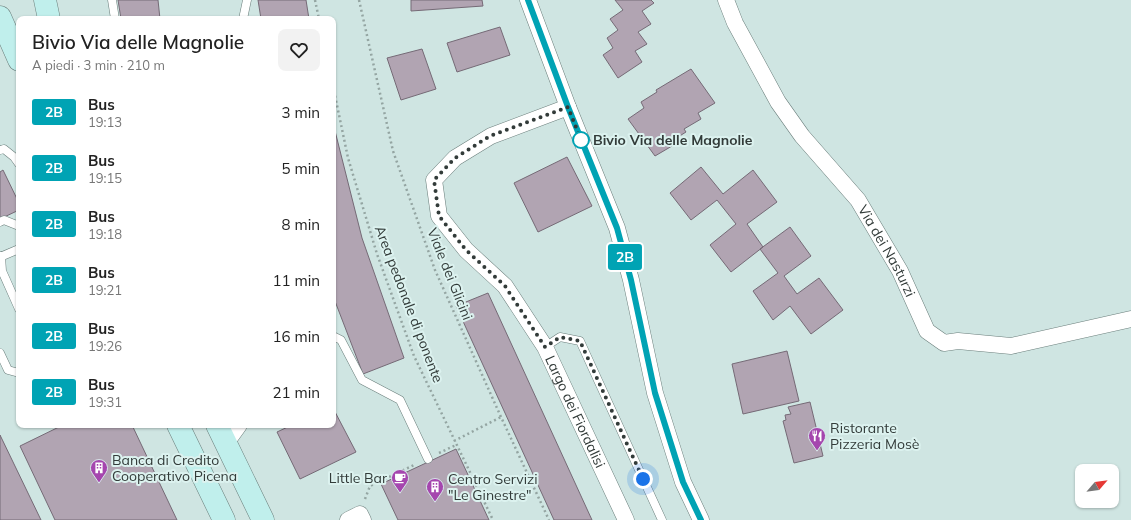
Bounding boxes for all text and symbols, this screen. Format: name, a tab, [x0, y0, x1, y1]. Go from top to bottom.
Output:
button: heart	[278, 29, 320, 71]
text: Bivio Via delle Magnolie	[32, 30, 244, 54]
text: A piedi · 3 min · 210 m	[32, 57, 165, 73]
text: Bus	[88, 95, 115, 114]
text: 2B	[45, 103, 63, 121]
text: 3 min	[282, 103, 320, 122]
text: 19:13	[88, 114, 122, 130]
marker: Bivio Via delle Magnolie	[572, 131, 590, 149]
place label: Bivio Via delle Magnolie	[593, 131, 753, 149]
text: Bus	[88, 151, 115, 170]
text: 2B	[45, 159, 63, 177]
text: 5 min	[282, 159, 320, 178]
text: 19:15	[88, 170, 122, 186]
street label: Via dei Nasturzi	[854, 202, 920, 300]
text: Bus	[88, 207, 115, 226]
text: 2B	[45, 215, 63, 233]
text: 8 min	[282, 215, 320, 234]
street label: Area pedonale di ponente	[371, 223, 447, 385]
street label: Viale dei Glicini	[423, 225, 477, 323]
text: 19:18	[88, 226, 122, 242]
line badge: 2B	[607, 244, 643, 270]
text: 2B	[616, 248, 634, 266]
text: Bus	[88, 263, 115, 282]
text: 2B	[45, 271, 63, 289]
text: 11 min	[273, 271, 320, 290]
text: 19:21	[88, 282, 122, 298]
text: Bus	[88, 319, 115, 338]
text: 2B	[45, 327, 63, 345]
text: 16 min	[273, 327, 320, 346]
text: 19:26	[88, 338, 122, 354]
street label: Largo dei Fiordalisi	[541, 352, 609, 471]
text: Bus	[88, 375, 115, 394]
text: 2B	[45, 383, 63, 401]
text: 21 min	[273, 383, 320, 402]
text: 19:31	[88, 394, 122, 410]
place label: Ristorante Pizzeria Mosè	[830, 419, 920, 453]
restaurant icon: Ristorante Pizzeria Mosè	[807, 426, 827, 451]
place label: Banca di Credito Cooperativo Picena	[112, 451, 237, 485]
building icon: Banca di Credito Cooperativo Picena	[89, 458, 109, 483]
north arrow	[1075, 464, 1119, 508]
map controls	[1075, 464, 1119, 508]
cafe icon: Little Bar	[390, 468, 410, 493]
place label: Little Bar	[329, 469, 388, 487]
your location	[633, 469, 653, 489]
place label: Centro Servizi "Le Ginestre"	[448, 470, 538, 504]
building icon: Centro Servizi "Le Ginestre"	[425, 477, 445, 502]

